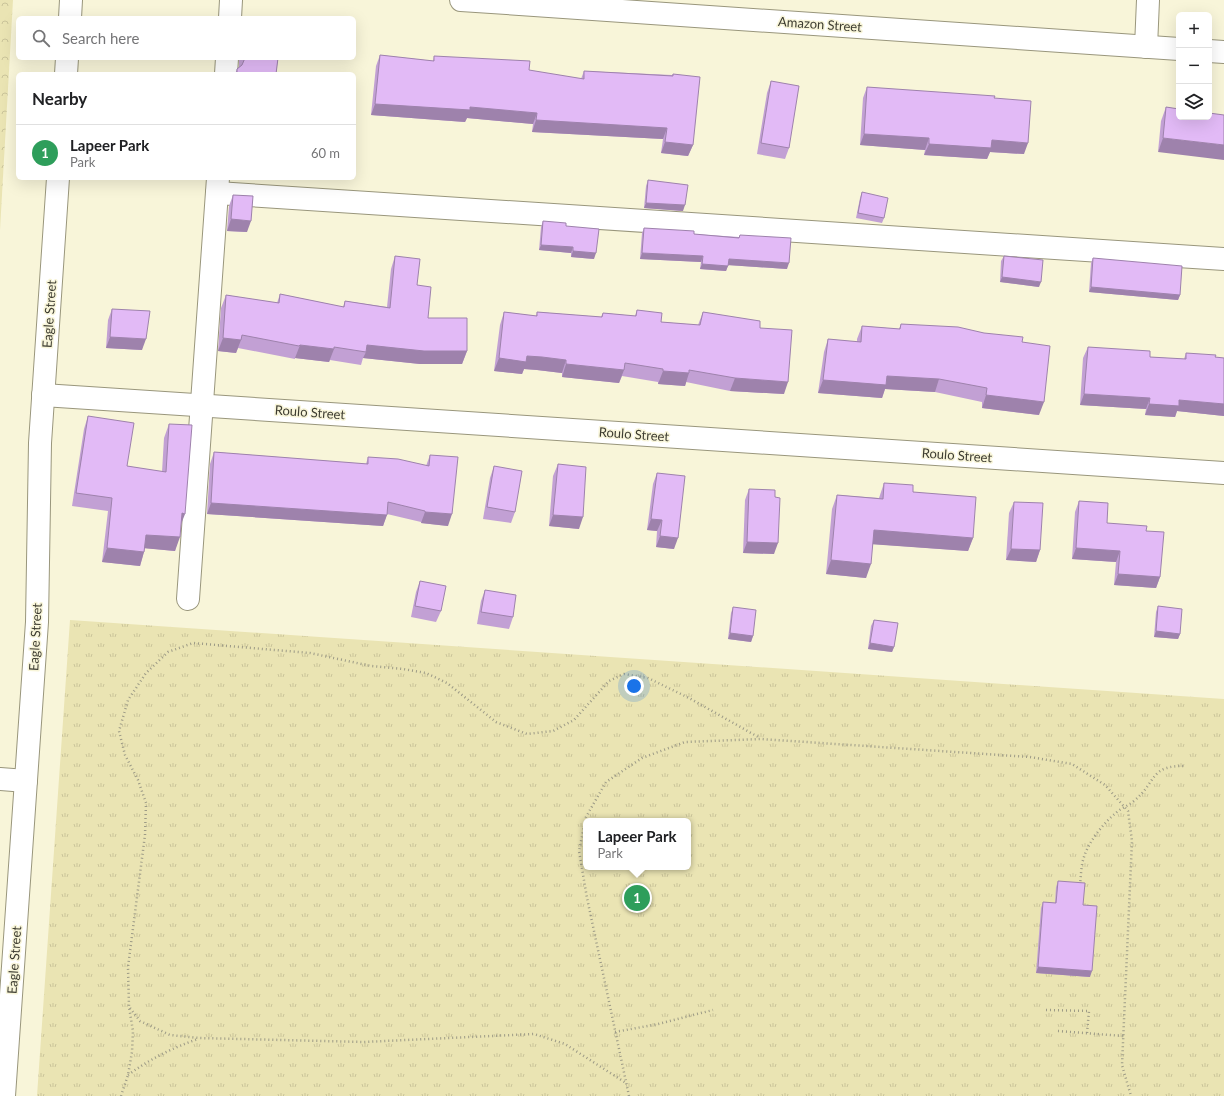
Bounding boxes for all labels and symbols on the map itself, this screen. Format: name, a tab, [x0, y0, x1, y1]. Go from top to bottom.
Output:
street label: Amazon Street	[778, 13, 863, 35]
street label: Eagle Street	[39, 279, 59, 349]
street label: Roulo Street	[274, 402, 346, 422]
street label: Roulo Street	[598, 424, 670, 444]
street label: Roulo Street	[921, 445, 993, 465]
street label: Eagle Street	[25, 602, 45, 671]
your location	[624, 676, 644, 696]
pin: 1	[624, 883, 650, 913]
street label: Eagle Street	[4, 925, 24, 995]

